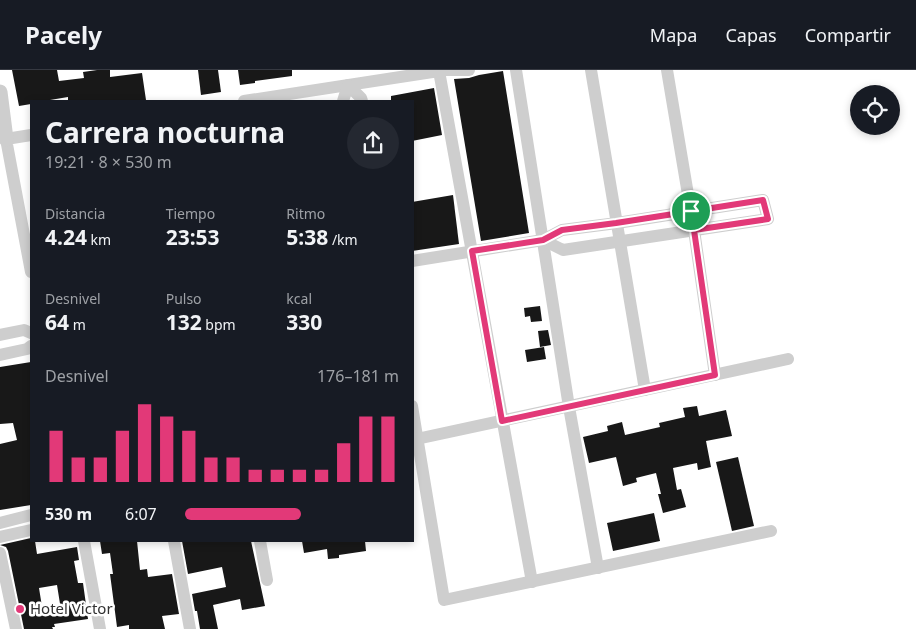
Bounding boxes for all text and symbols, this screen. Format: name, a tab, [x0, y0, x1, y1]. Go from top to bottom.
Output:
text: Pacely	[25, 18, 102, 51]
text: Mapa	[650, 23, 697, 47]
text: Capas	[725, 23, 777, 47]
text: Compartir	[805, 23, 891, 47]
map controls	[850, 85, 900, 135]
button: locate	[850, 85, 900, 135]
text: Carrera nocturna	[45, 113, 285, 151]
button: share	[347, 117, 399, 169]
text: 19:21 · 8 × 530 m	[45, 151, 172, 173]
pin	[670, 190, 712, 232]
icon: arrive	[677, 197, 705, 225]
text: Distancia	[45, 204, 105, 223]
text: Tiempo	[166, 204, 215, 223]
text: Ritmo	[286, 204, 325, 223]
text: 4.24	[45, 223, 87, 251]
text: 23:53	[166, 223, 220, 251]
text: 5:38	[286, 223, 328, 251]
text: km	[87, 230, 111, 249]
text: /km	[328, 230, 358, 249]
text: Desnivel	[45, 289, 101, 308]
text: Pulso	[166, 289, 202, 308]
text: kcal	[286, 289, 312, 308]
text: 64	[45, 308, 69, 336]
text: 132	[166, 308, 202, 336]
text: 330	[286, 308, 322, 336]
text: m	[69, 315, 86, 334]
text: bpm	[202, 315, 236, 334]
text: Desnivel	[45, 365, 109, 387]
text: 176–181 m	[317, 365, 399, 387]
text: 530 m	[45, 503, 92, 525]
text: 6:07	[125, 503, 157, 525]
place label: Hotel Victor	[30, 598, 113, 618]
marker: Hotel Victor	[14, 603, 26, 615]

